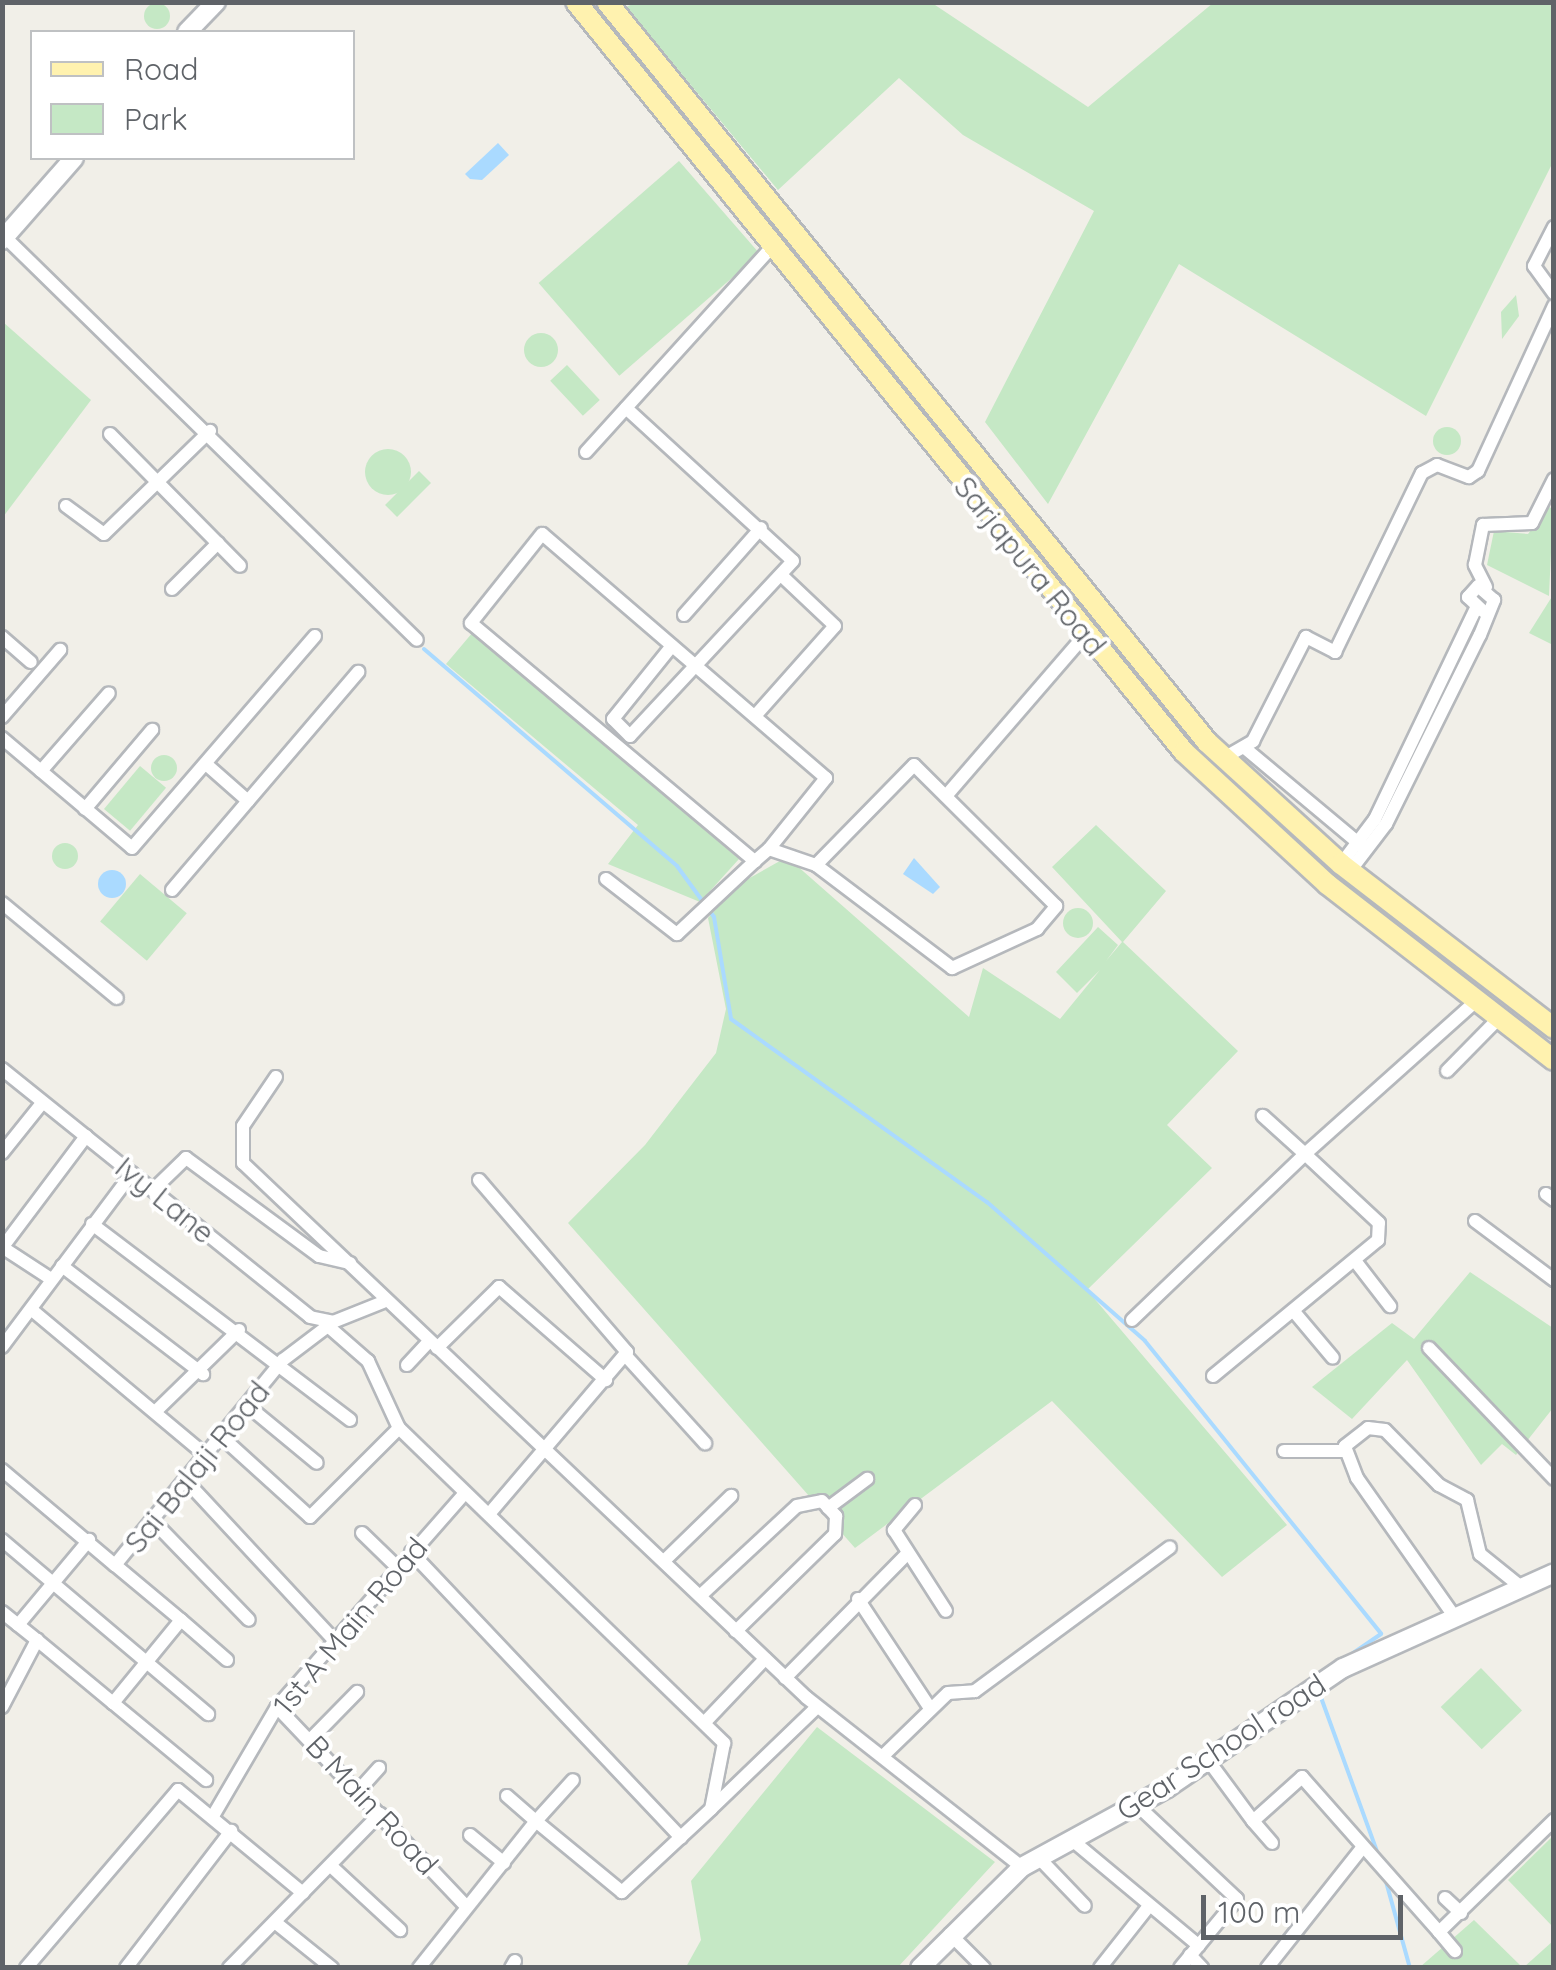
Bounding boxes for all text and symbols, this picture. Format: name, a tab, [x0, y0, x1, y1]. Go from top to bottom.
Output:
legend	[30, 30, 355, 160]
text: Road	[124, 50, 198, 88]
text: Park	[124, 100, 188, 138]
street label: Sarjapura Road	[947, 469, 1113, 663]
street label: Ivy Lane	[108, 1149, 222, 1251]
street label: Sai Balaji Road	[117, 1374, 277, 1560]
street label: 1st A Main Road	[265, 1530, 435, 1722]
street label: Gear School road	[1110, 1666, 1332, 1828]
street label: B Main Road	[298, 1728, 446, 1882]
scale bar	[1206, 1875, 1408, 1937]
text: 100 m	[1218, 1893, 1300, 1931]

